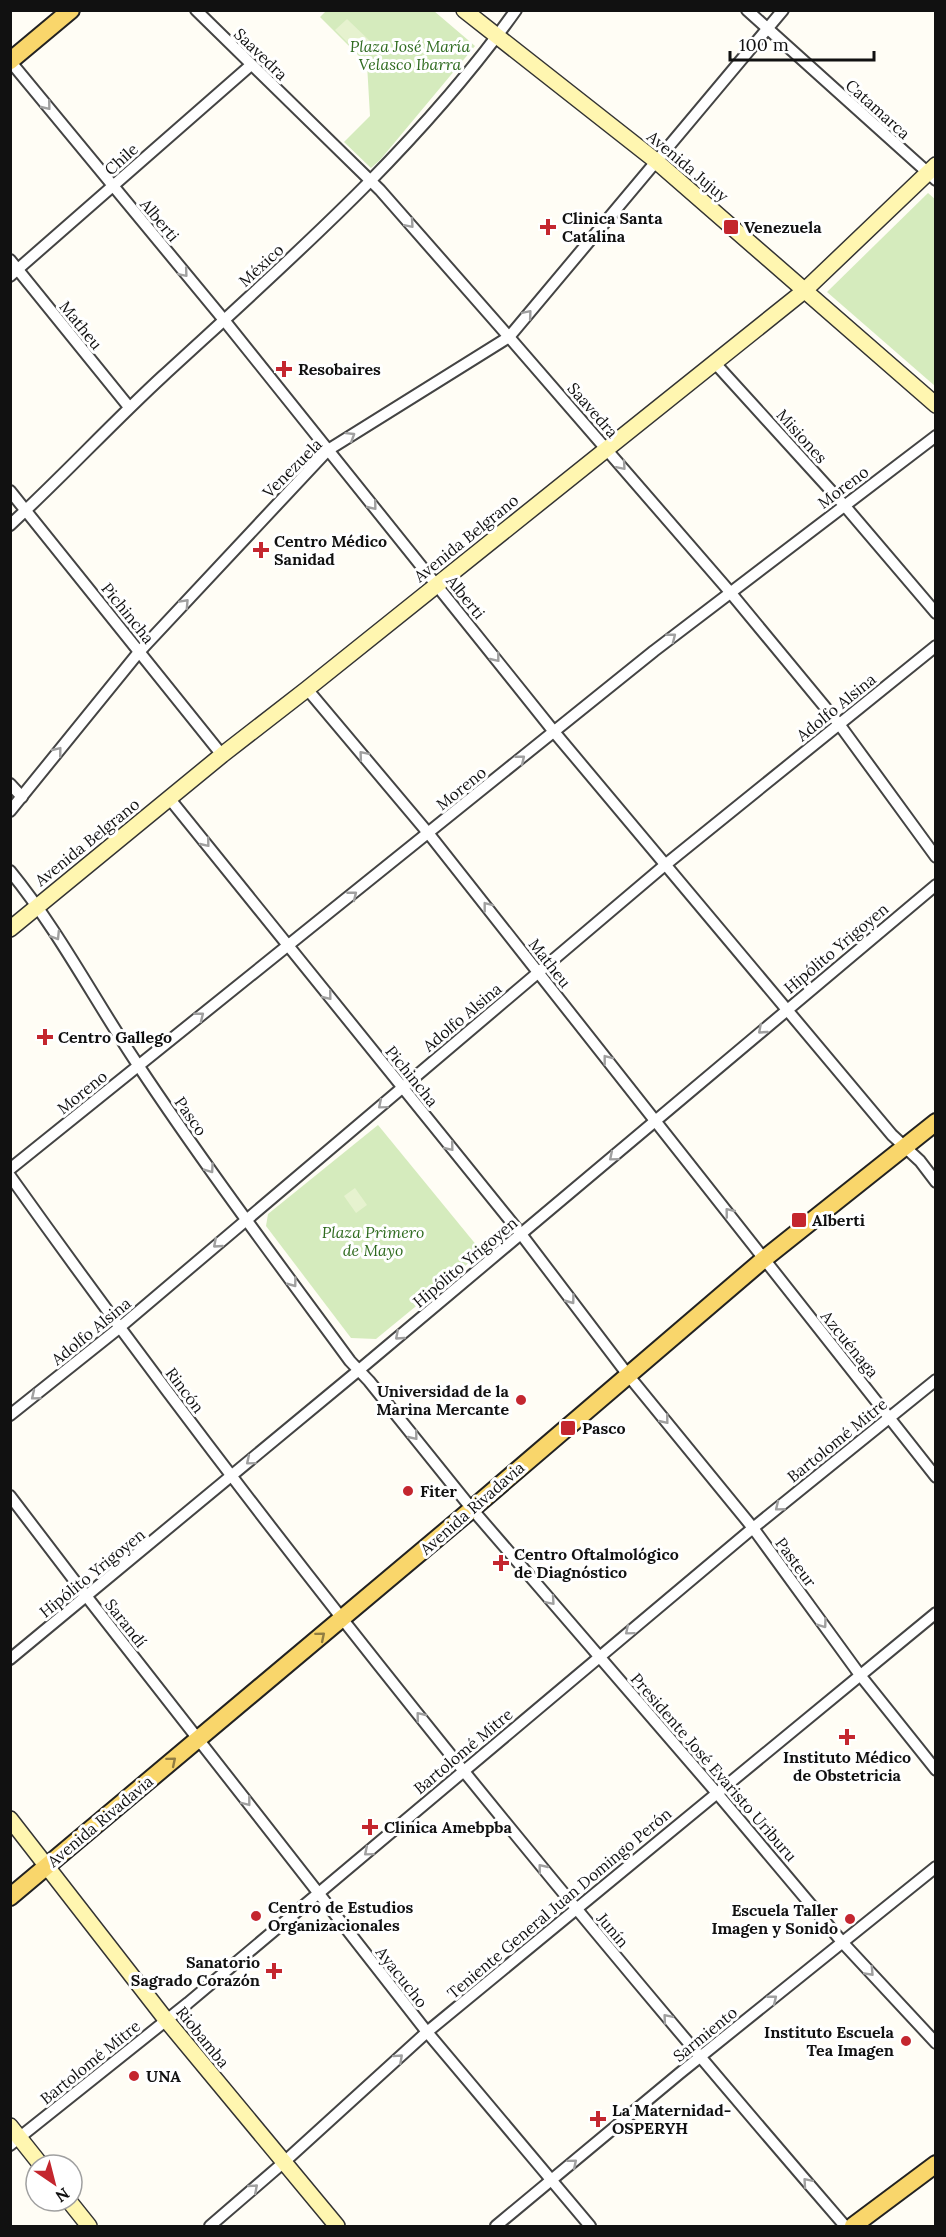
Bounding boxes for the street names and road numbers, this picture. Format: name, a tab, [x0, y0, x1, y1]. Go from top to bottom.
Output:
street label: Saavedra	[230, 24, 292, 84]
street label: Catamarca	[842, 75, 914, 143]
street label: Avenida Jujuy	[642, 125, 733, 206]
street label: Chile	[100, 139, 142, 179]
street label: Alberti	[136, 194, 184, 246]
street label: México	[234, 239, 288, 291]
street label: Matheu	[55, 297, 107, 354]
street label: Saavedra	[564, 378, 622, 442]
street label: Misiones	[772, 405, 832, 467]
street label: Venezuela	[257, 434, 326, 503]
street label: Moreno	[814, 461, 872, 513]
street label: Avenida Belgrano	[409, 490, 522, 587]
street label: Alberti	[442, 570, 490, 623]
street label: Pichincha	[97, 578, 159, 648]
street label: Adolfo Alsina	[791, 669, 880, 746]
street label: Moreno	[432, 762, 490, 814]
street label: Avenida Belgrano	[30, 794, 143, 891]
street label: Hipólito Yrigoyen	[780, 898, 892, 997]
street label: Matheu	[525, 934, 576, 992]
street label: Adolfo Alsina	[418, 978, 505, 1056]
street label: Pichincha	[381, 1041, 443, 1111]
street label: Moreno	[53, 1066, 111, 1118]
street label: Pasco	[170, 1093, 212, 1139]
street label: Hipólito Yrigoyen	[409, 1212, 521, 1311]
street label: Adolfo Alsina	[46, 1293, 135, 1370]
street label: Azcuénaga	[816, 1306, 883, 1382]
street label: Rincón	[161, 1363, 209, 1417]
street label: Bartolomé Mitre	[783, 1393, 891, 1486]
street label: Avenida Rivadavia	[415, 1457, 528, 1559]
street label: Hipólito Yrigoyen	[35, 1524, 149, 1622]
street label: Pasteur	[771, 1533, 821, 1591]
street label: Sarandí	[101, 1595, 151, 1651]
street label: Presidente José Evaristo Uriburu	[627, 1669, 802, 1866]
street label: Bartolomé Mitre	[410, 1704, 517, 1798]
street label: Avenida Rivadavia	[42, 1771, 157, 1872]
street label: Teniente General Juan Domingo Perón	[443, 1803, 675, 2003]
street label: Junín	[592, 1908, 634, 1952]
street label: Ayacucho	[371, 1942, 432, 2012]
street label: Riobamba	[172, 2002, 234, 2072]
street label: Sarmiento	[669, 2002, 741, 2066]
street label: Bartolomé Mitre	[36, 2015, 144, 2108]

